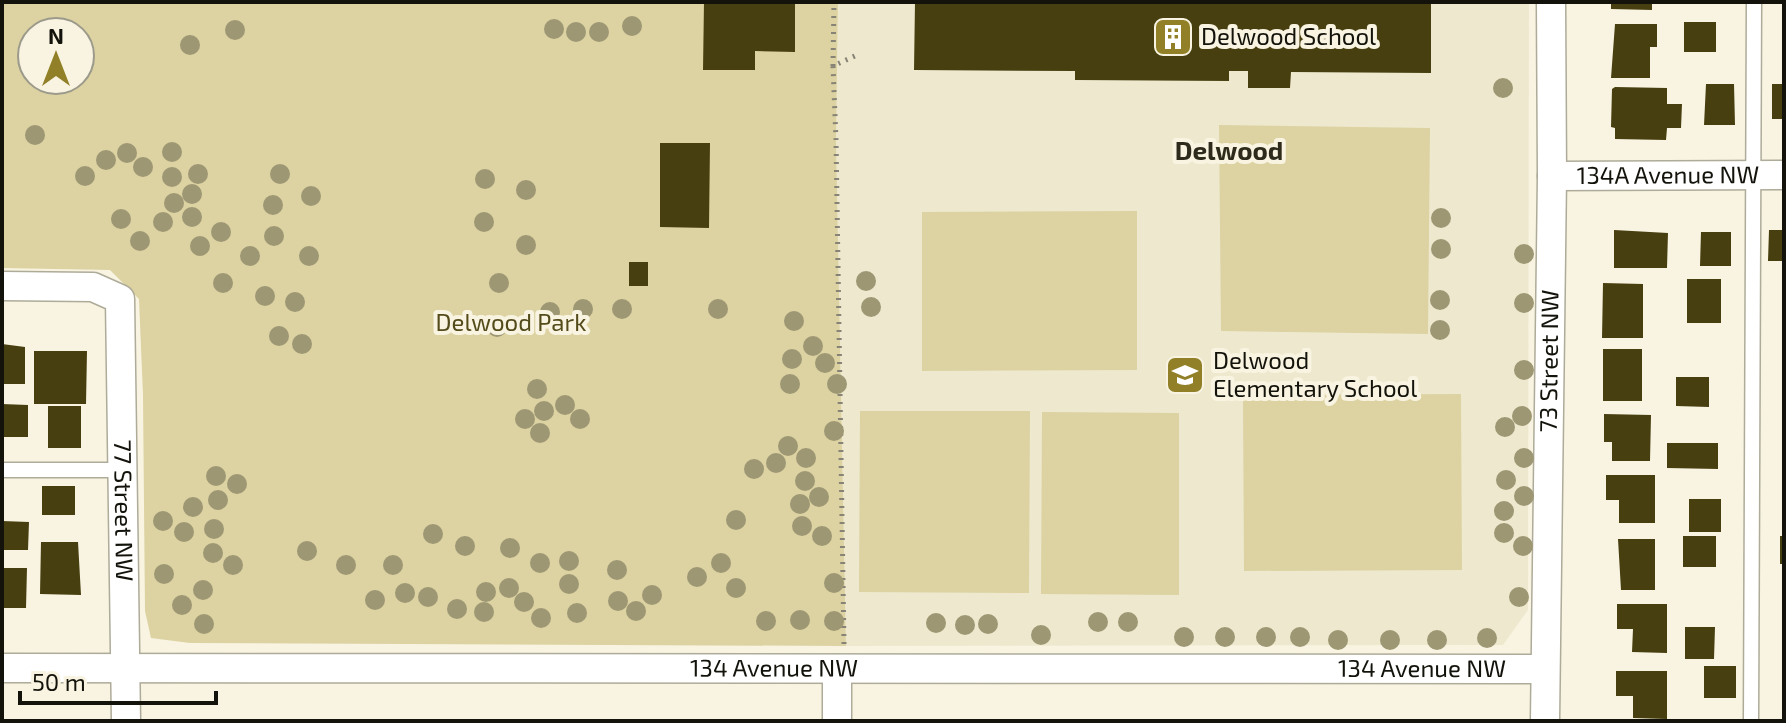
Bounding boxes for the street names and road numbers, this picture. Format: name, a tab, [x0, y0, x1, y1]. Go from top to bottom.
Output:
street label: 134A Avenue NW	[1577, 159, 1759, 189]
street label: 73 Street NW	[1533, 289, 1564, 433]
street label: 77 Street NW	[109, 439, 140, 582]
street label: 134 Avenue NW	[690, 652, 858, 682]
street label: 134 Avenue NW	[1338, 653, 1506, 682]

